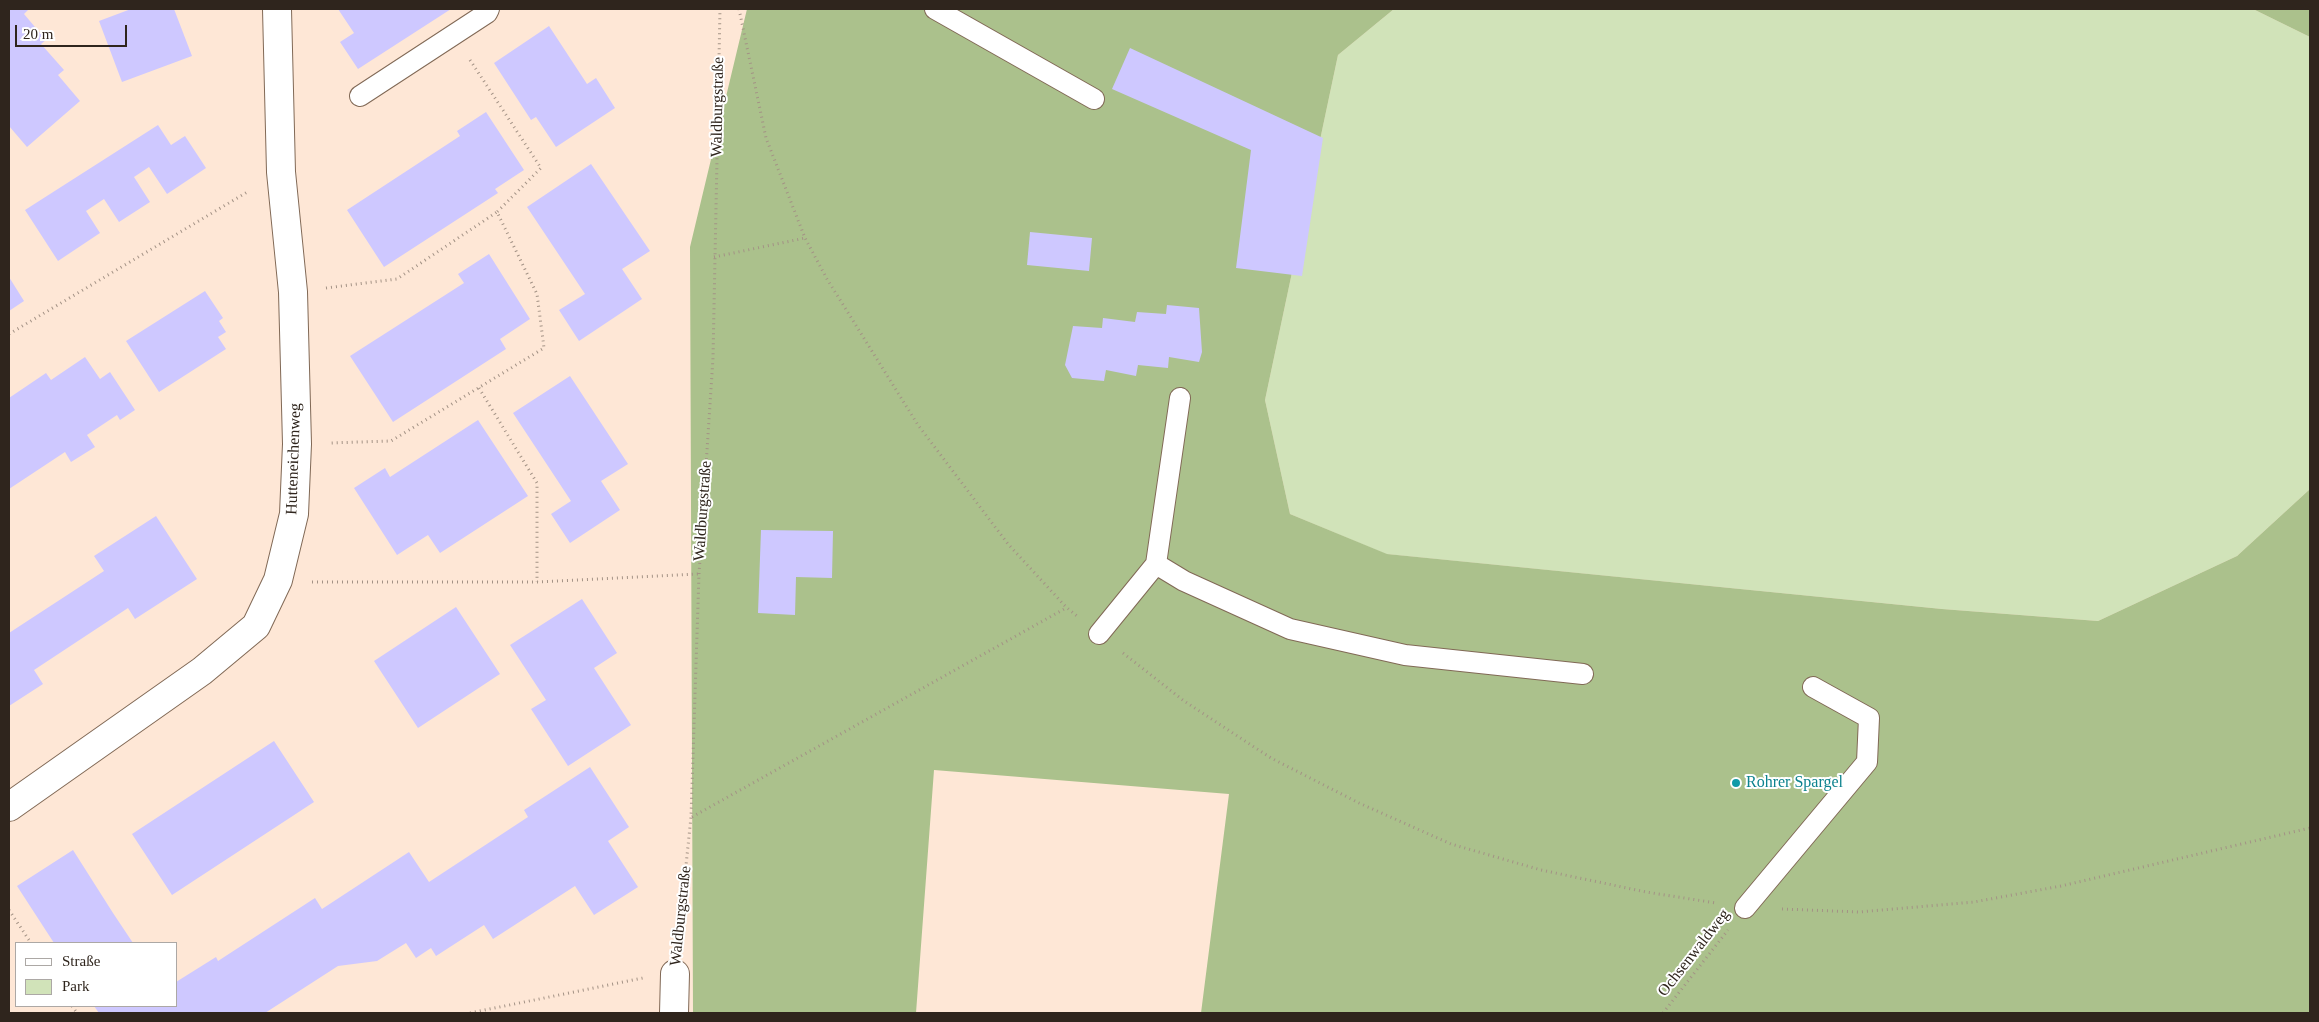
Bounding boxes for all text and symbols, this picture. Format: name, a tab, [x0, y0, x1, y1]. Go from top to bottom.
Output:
scale bar	[18, 15, 130, 47]
text: 20 m	[23, 26, 53, 42]
street label: Waldburgstraße	[708, 57, 728, 157]
street label: Hutteneichenweg	[282, 403, 306, 515]
street label: Waldburgstraße	[690, 460, 716, 562]
place label: Rohrer Spargel	[1746, 773, 1843, 793]
marker: Rohrer Spargel	[1730, 777, 1742, 789]
street label: Waldburgstraße	[666, 865, 696, 967]
street label: Ochsenwaldweg	[1654, 905, 1734, 1001]
legend	[15, 942, 178, 1007]
text: Straße	[62, 953, 100, 969]
text: Park	[62, 978, 90, 994]

